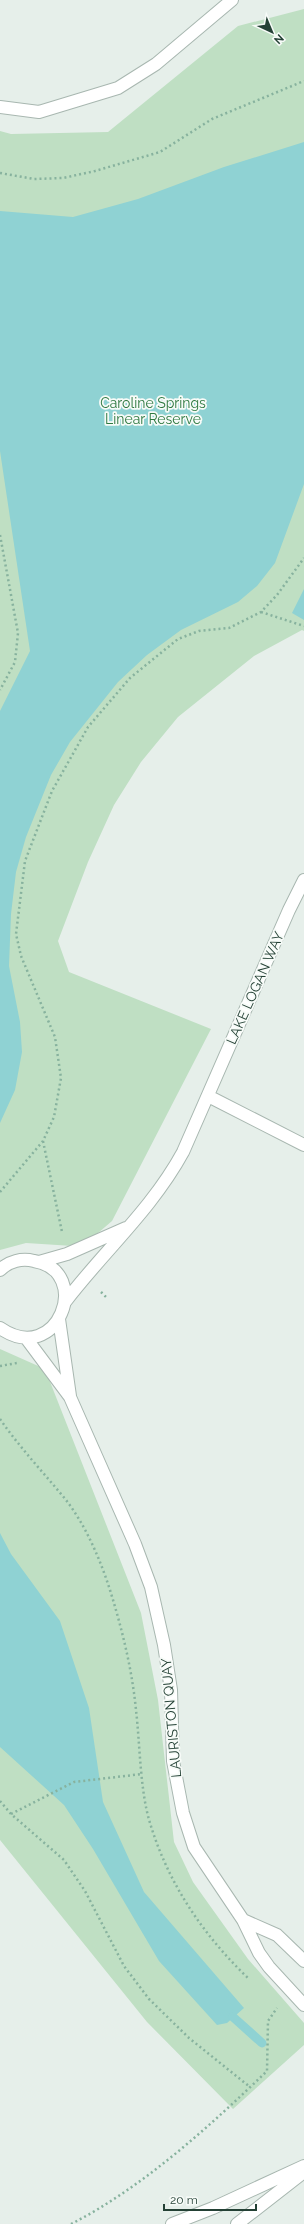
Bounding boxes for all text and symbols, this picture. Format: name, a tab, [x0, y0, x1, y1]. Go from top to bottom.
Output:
north arrow	[252, 12, 292, 52]
text: N	[271, 31, 286, 46]
park label: Caroline Springs Linear Reserve	[100, 395, 206, 427]
street label: LAKE LOGAN WAY	[223, 929, 287, 1047]
street label: LAURISTON QUAY	[158, 1657, 184, 1779]
scale bar	[164, 2186, 256, 2212]
text: 20 m	[170, 2193, 198, 2207]

